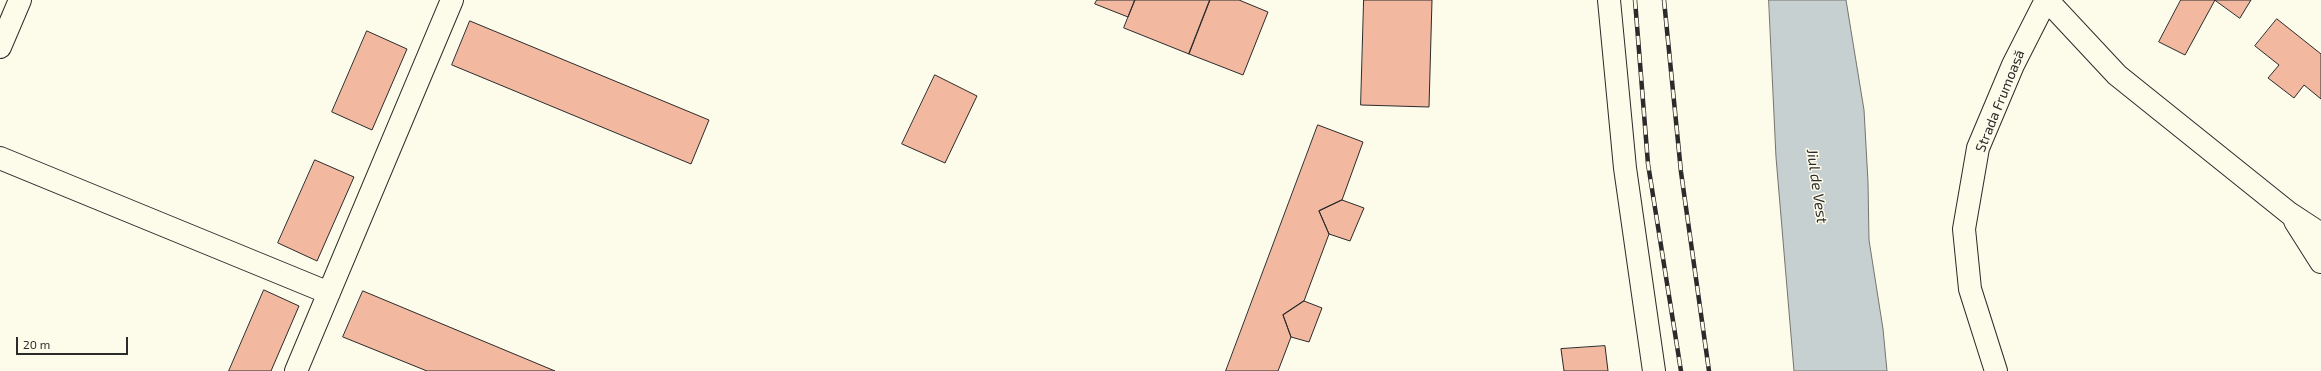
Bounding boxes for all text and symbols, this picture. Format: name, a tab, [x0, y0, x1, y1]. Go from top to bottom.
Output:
street label: Strada Frumoasă	[1972, 47, 2028, 155]
water label: Jiul de Vest	[1803, 148, 1831, 224]
scale bar	[18, 329, 130, 355]
text: 20 m	[23, 337, 50, 351]

